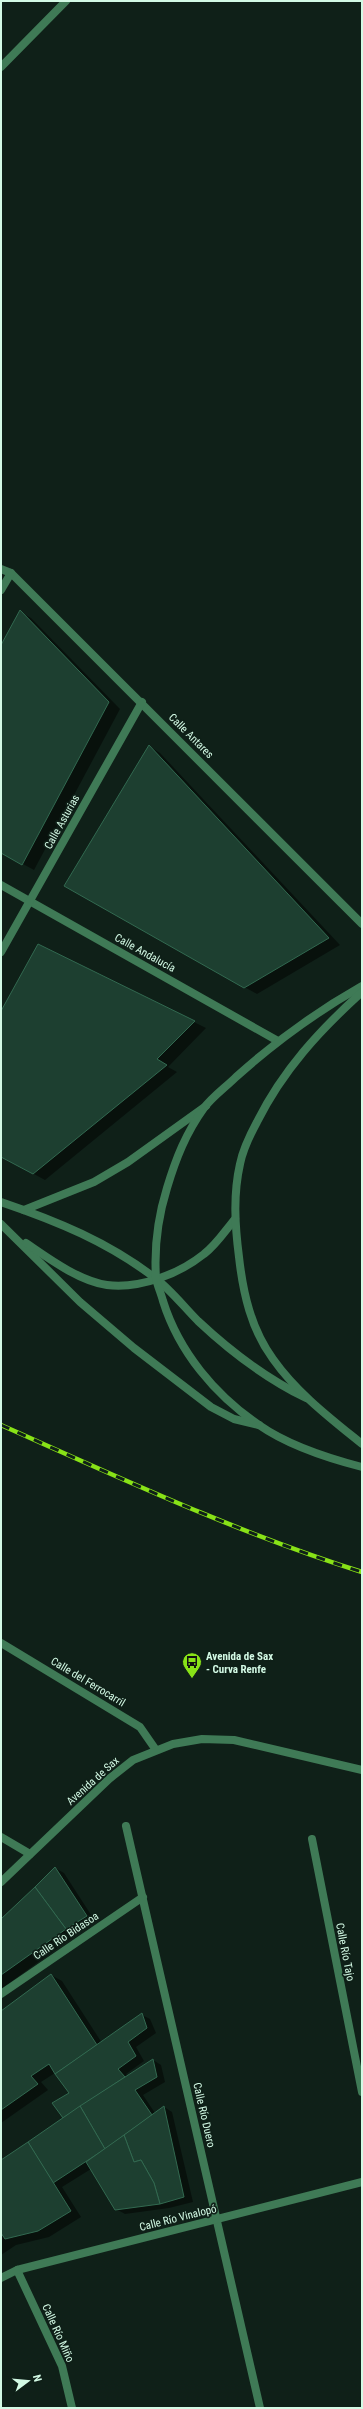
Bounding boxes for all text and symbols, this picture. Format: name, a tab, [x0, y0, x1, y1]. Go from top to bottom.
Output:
street label: Calle Antares	[166, 711, 216, 761]
street label: Calle Asturias	[42, 792, 82, 852]
street label: Calle Andalucía	[112, 931, 178, 975]
place label: Avenida de Sax - Curva Renfe	[206, 1650, 273, 1676]
bus stop icon: Avenida de Sax - Curva Renfe	[181, 1651, 203, 1679]
street label: Calle del Ferrocarril	[48, 1655, 128, 1709]
street label: Avenida de Sax	[64, 1754, 122, 1808]
street label: Calle Río Bidasoa	[31, 1909, 101, 1963]
street label: Calle Río Tajo	[333, 1922, 357, 1983]
street label: Calle Río Duero	[190, 2081, 218, 2149]
street label: Calle Río Vinalopó	[138, 2202, 218, 2234]
street label: Calle Río Miño	[39, 2302, 77, 2365]
north arrow	[8, 2361, 48, 2401]
text: N	[30, 2373, 44, 2384]

